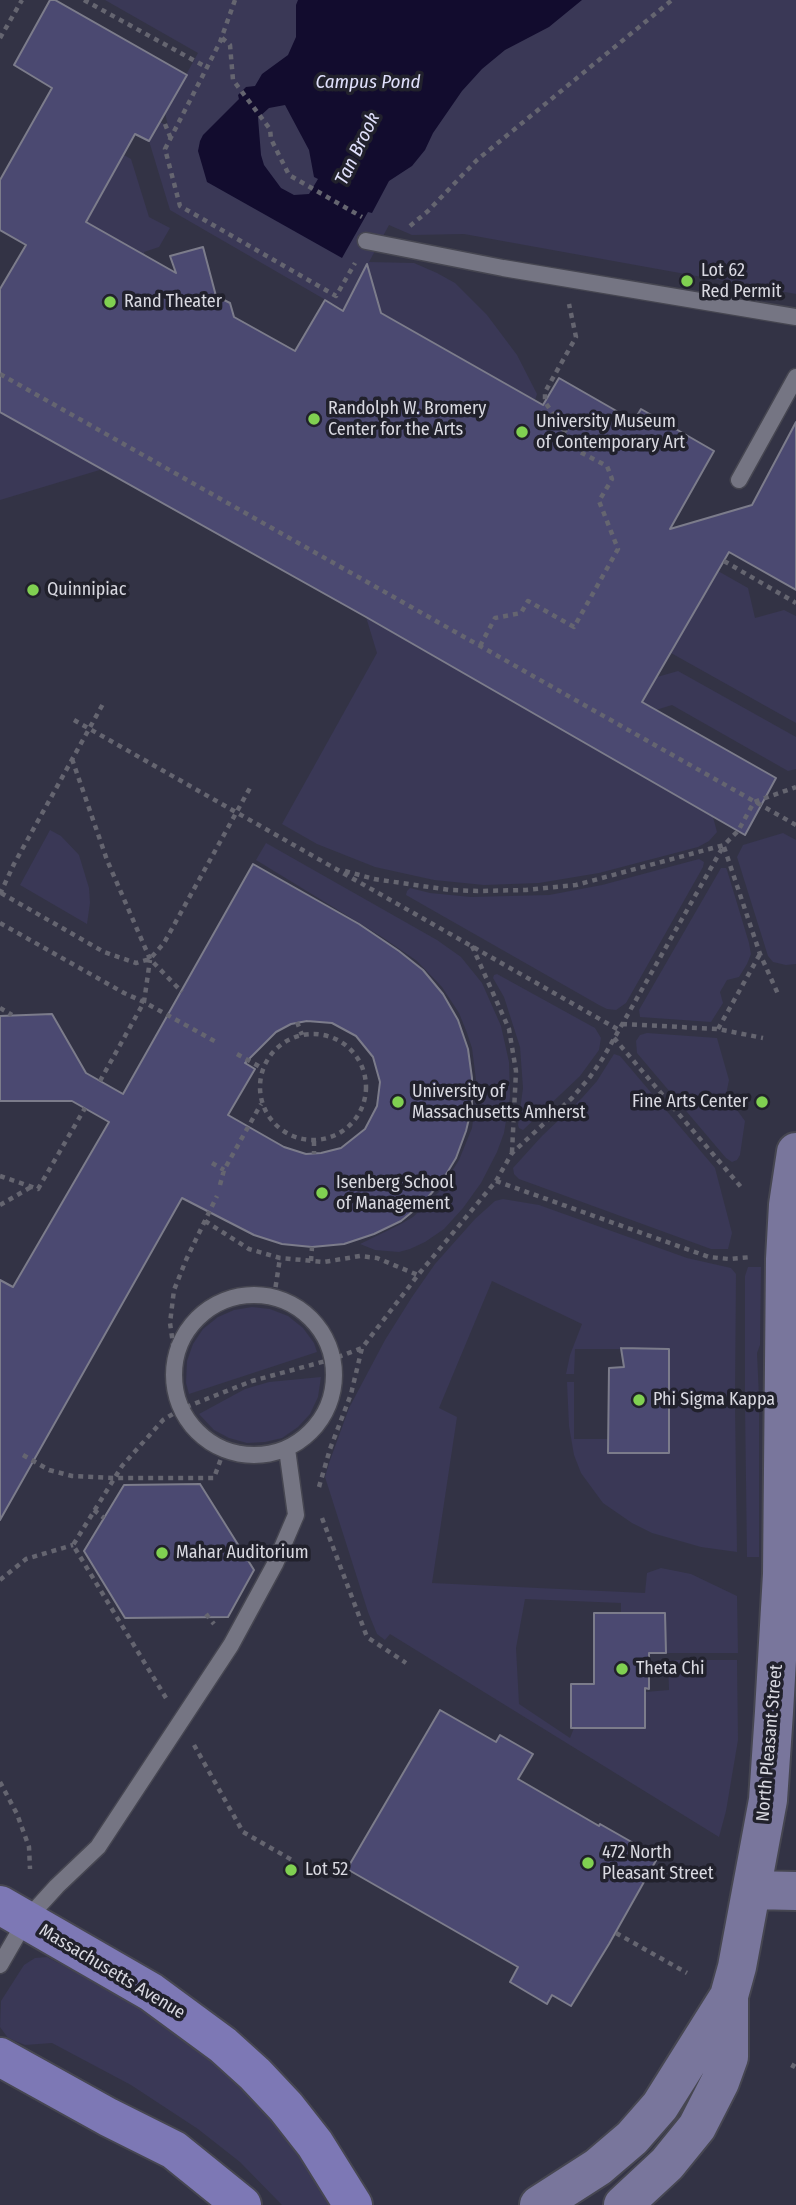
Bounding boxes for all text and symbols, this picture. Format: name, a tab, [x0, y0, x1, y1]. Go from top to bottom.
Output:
water label: Campus Pond	[315, 72, 421, 94]
water label: Tan Brook	[331, 109, 385, 189]
place label: Lot 62 Red Permit	[701, 260, 782, 302]
marker: Lot 62 Red Permit	[679, 273, 695, 289]
place label: Rand Theater	[124, 291, 222, 313]
marker: Rand Theater	[102, 294, 118, 310]
place label: Randolph W. Bromery Center for the Arts	[328, 398, 486, 440]
marker: Randolph W. Bromery Center for the Arts	[306, 411, 322, 427]
place label: University Museum of Contemporary Art	[536, 411, 685, 453]
marker: University Museum of Contemporary Art	[514, 424, 530, 440]
place label: Quinnipiac	[47, 579, 126, 601]
marker: Quinnipiac	[25, 582, 41, 598]
place label: University of Massachusetts Amherst	[412, 1081, 586, 1124]
place label: Fine Arts Center	[632, 1091, 748, 1113]
marker: University of Massachusetts Amherst	[390, 1094, 406, 1110]
marker: Fine Arts Center	[754, 1094, 770, 1110]
place label: Isenberg School of Management	[336, 1172, 454, 1214]
marker: Isenberg School of Management	[314, 1185, 330, 1201]
place label: Phi Sigma Kappa	[653, 1389, 775, 1411]
marker: Phi Sigma Kappa	[631, 1392, 647, 1408]
place label: Mahar Auditorium	[176, 1542, 309, 1564]
marker: Mahar Auditorium	[154, 1545, 170, 1561]
place label: Theta Chi	[636, 1658, 705, 1680]
marker: Theta Chi	[614, 1661, 630, 1677]
street label: North Pleasant Street	[752, 1663, 788, 1823]
place label: 472 North Pleasant Street	[602, 1842, 714, 1884]
marker: 472 North Pleasant Street	[580, 1855, 596, 1871]
place label: Lot 52	[305, 1859, 348, 1881]
marker: Lot 52	[283, 1862, 299, 1878]
street label: Massachusetts Avenue	[35, 1920, 189, 2024]

